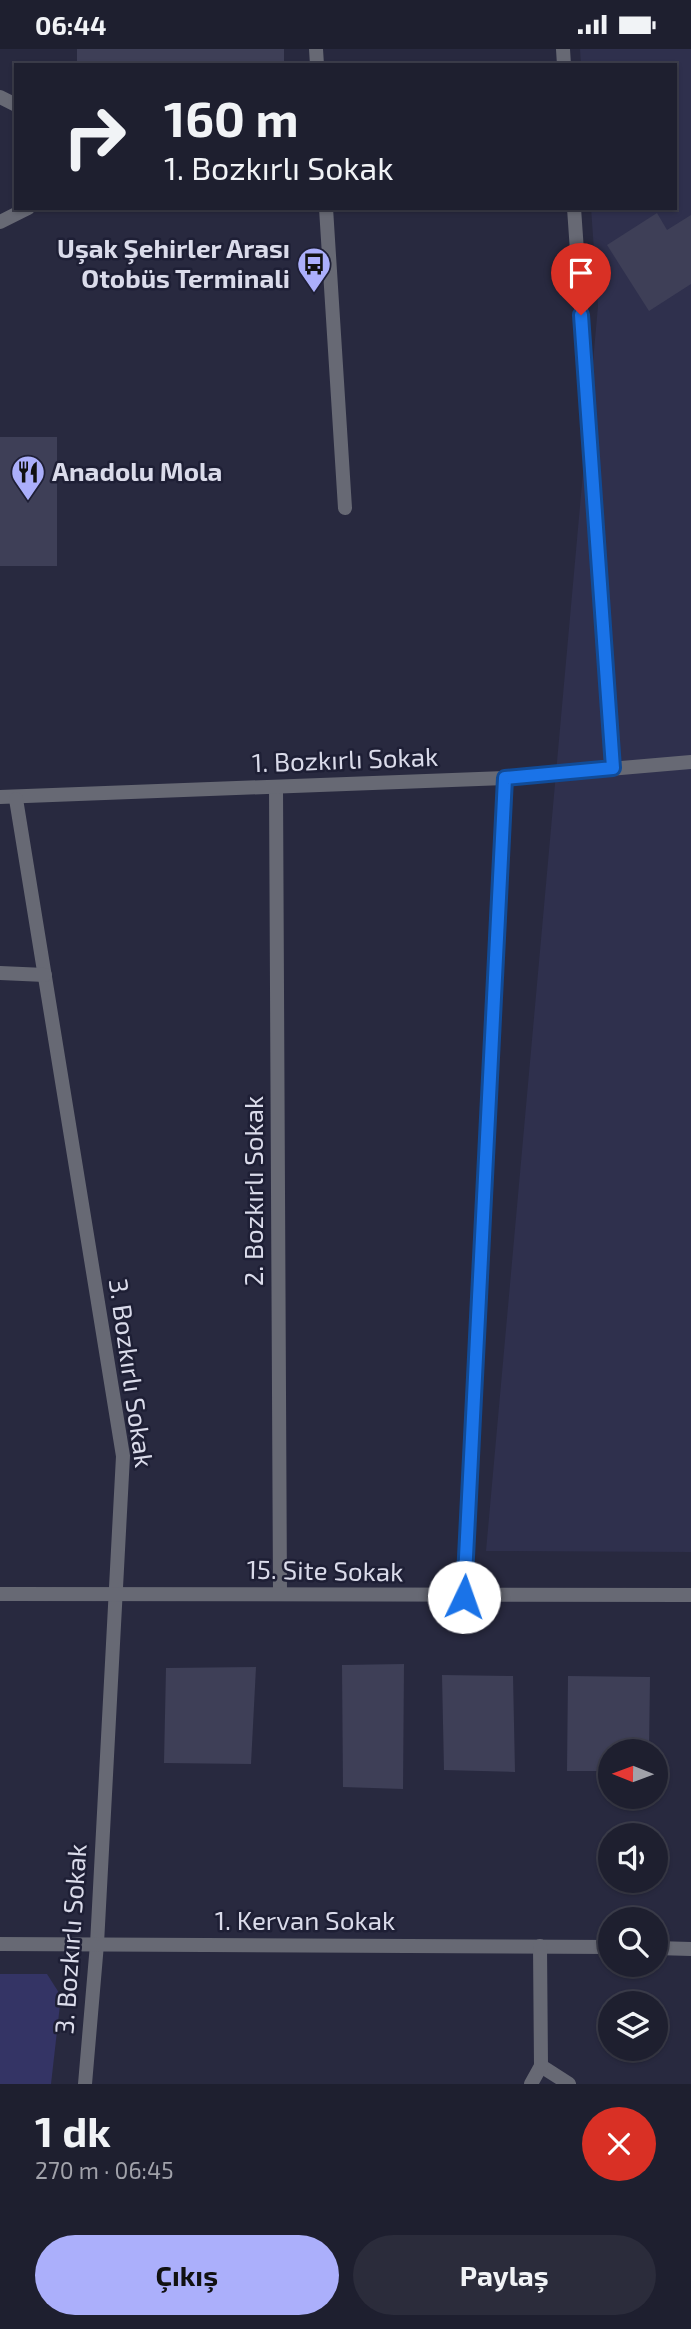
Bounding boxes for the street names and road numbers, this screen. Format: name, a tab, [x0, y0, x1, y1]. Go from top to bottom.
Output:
street label: 1. Bozkırlı Sokak	[251, 740, 439, 777]
street label: 2. Bozkırlı Sokak	[237, 1096, 268, 1286]
street label: 3. Bozkırlı Sokak	[104, 1276, 161, 1469]
street label: 15. Site Sokak	[246, 1553, 404, 1586]
street label: 3. Bozkırlı Sokak	[47, 1843, 92, 2035]
street label: 1. Kervan Sokak	[215, 1904, 395, 1935]

